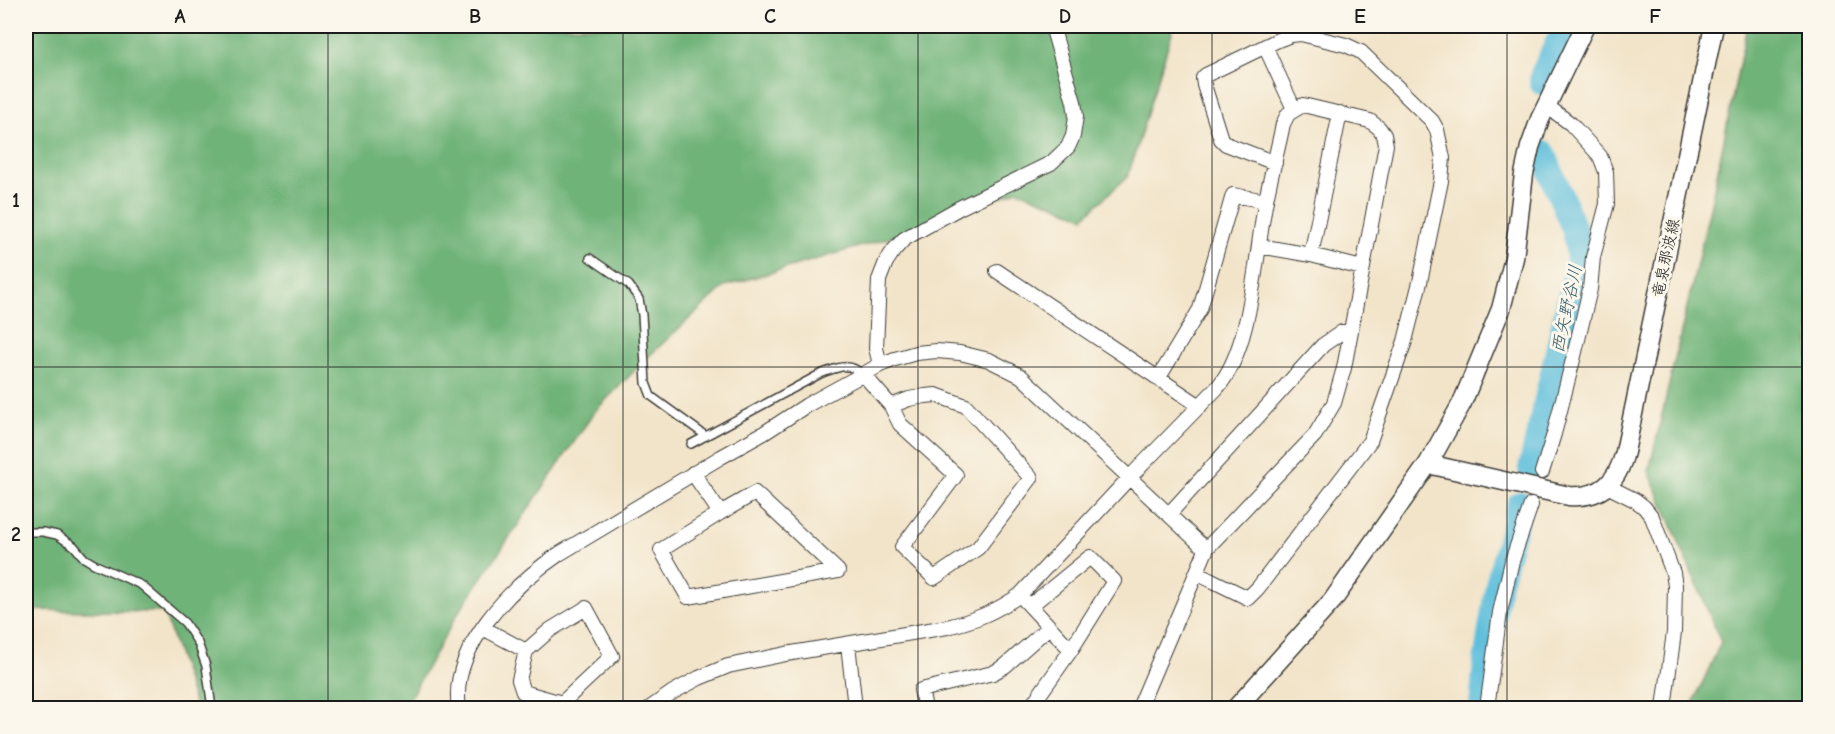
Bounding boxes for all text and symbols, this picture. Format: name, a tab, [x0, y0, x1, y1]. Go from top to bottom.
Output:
text: A	[174, 5, 186, 28]
text: B	[469, 5, 481, 28]
text: C	[764, 5, 776, 28]
text: D	[1059, 5, 1071, 28]
text: E	[1354, 5, 1366, 28]
text: F	[1649, 5, 1661, 28]
text: 1	[12, 189, 20, 212]
street label: 竜泉那波線	[1649, 217, 1683, 299]
water label: 西矢野谷川	[1547, 263, 1587, 355]
text: 2	[11, 523, 21, 546]

